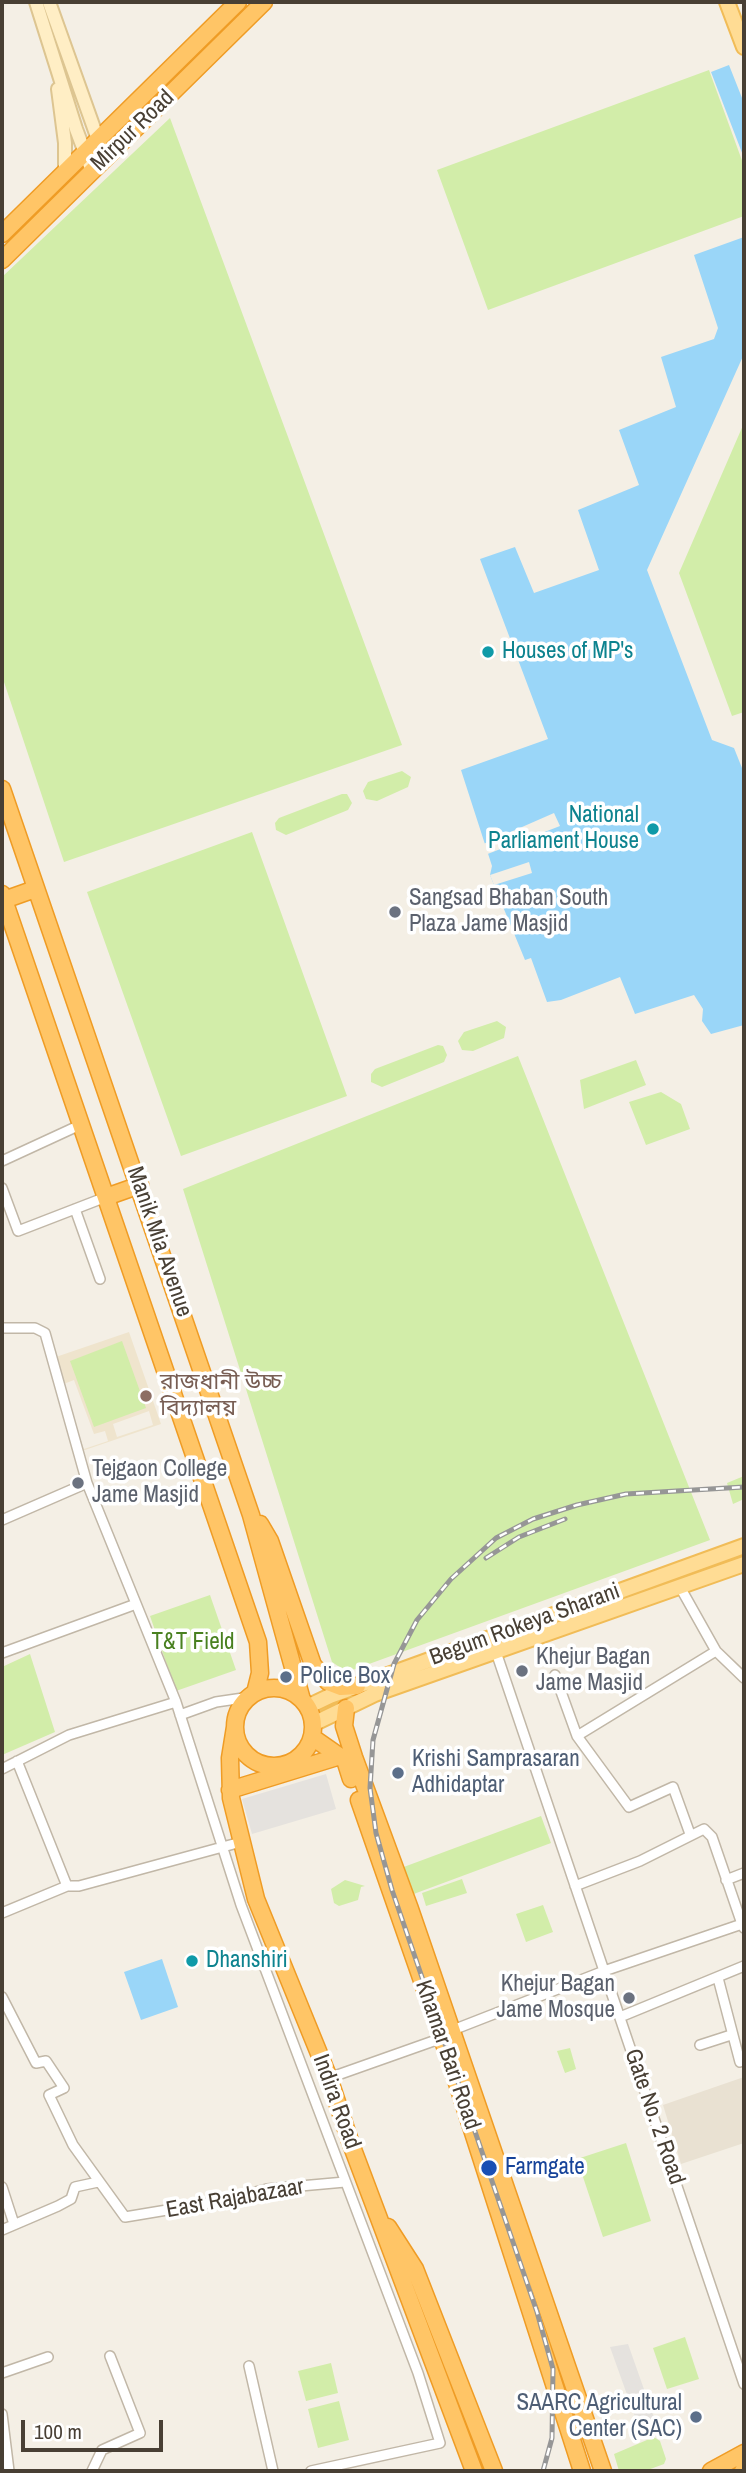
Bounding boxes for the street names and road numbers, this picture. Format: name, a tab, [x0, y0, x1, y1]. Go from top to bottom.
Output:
street label: Mirpur Road	[86, 85, 180, 177]
street label: Manik Mia Avenue	[120, 1163, 198, 1321]
street label: Begum Rokeya Sharani	[426, 1578, 624, 1672]
street label: Khamar Bari Road	[409, 1977, 485, 2133]
street label: Gate No. 2 Road	[618, 2046, 690, 2188]
street label: Indira Road	[306, 2051, 366, 2153]
street label: East Rajabazaar	[164, 2173, 306, 2225]

